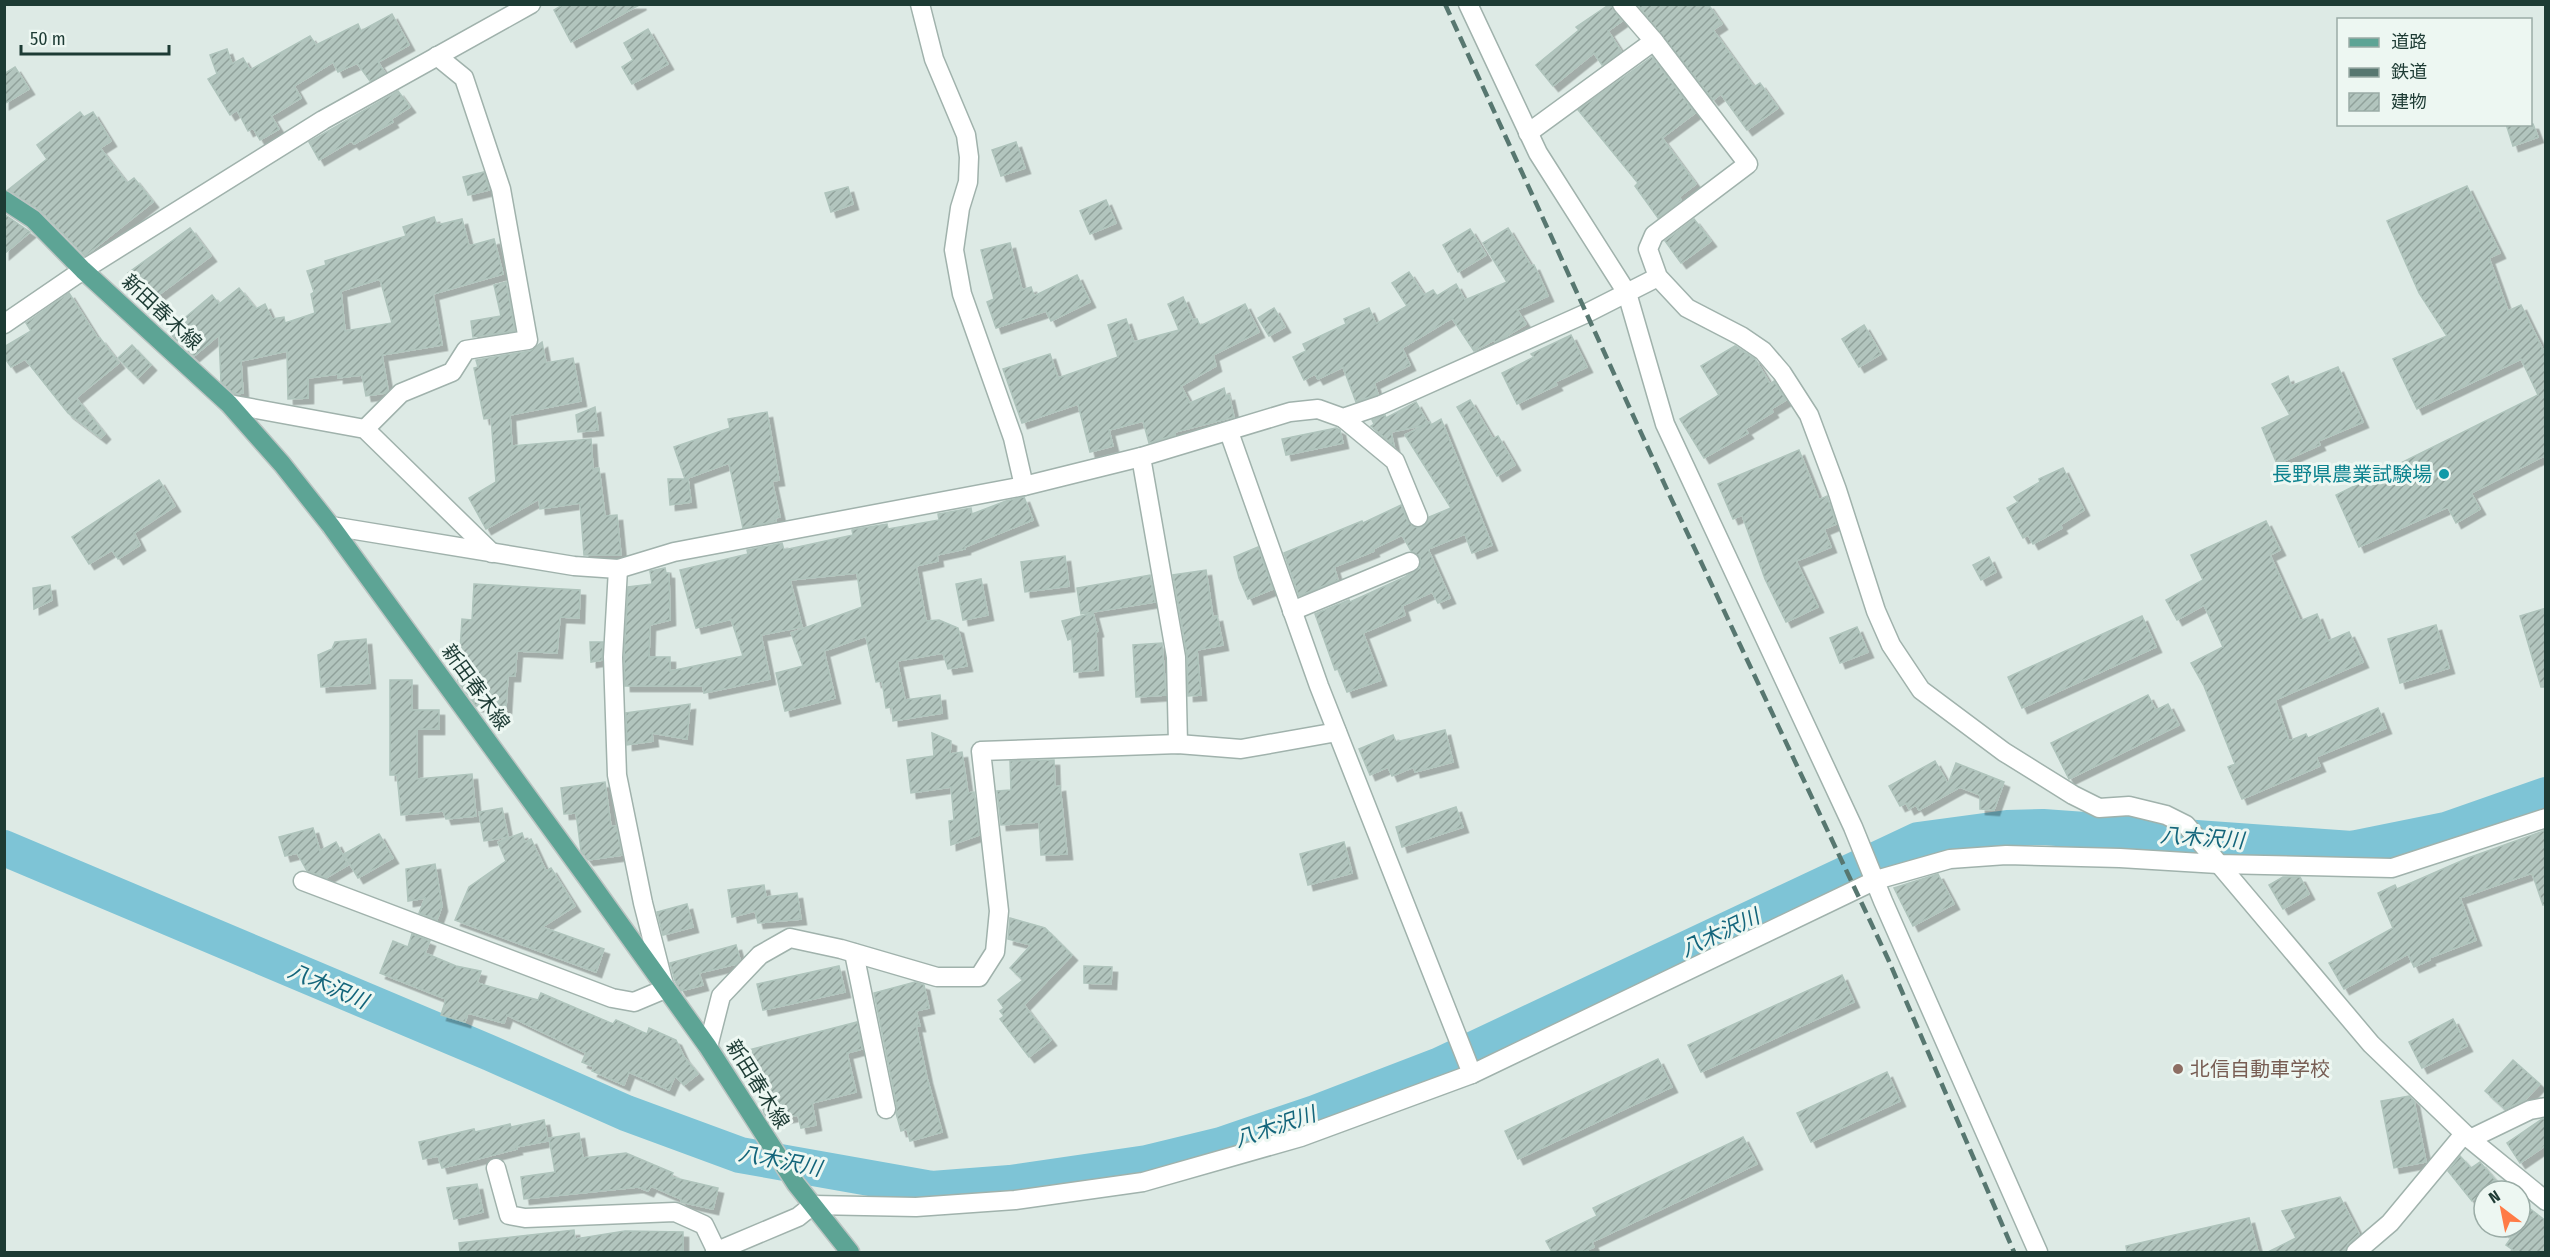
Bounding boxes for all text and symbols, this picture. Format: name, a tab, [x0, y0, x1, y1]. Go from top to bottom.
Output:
scale bar	[21, 18, 170, 56]
legend	[2337, 18, 2532, 126]
text: 50 m	[30, 28, 66, 50]
text: 道路	[2391, 31, 2427, 53]
text: 鉄道	[2391, 61, 2427, 83]
text: 建物	[2391, 91, 2427, 113]
street label: 新田春木線	[117, 269, 207, 355]
place label: 長野県農業試験場	[2272, 462, 2432, 486]
marker: 長野県農業試験場	[2437, 467, 2451, 481]
street label: 新田春木線	[437, 639, 515, 735]
water label: 八木沢川	[2159, 822, 2247, 854]
water label: 八木沢川	[1676, 903, 1765, 963]
water label: 八木沢川	[284, 958, 374, 1015]
street label: 新田春木線	[721, 1035, 795, 1133]
place label: 北信自動車学校	[2190, 1057, 2330, 1081]
marker: 北信自動車学校	[2171, 1062, 2185, 1076]
water label: 八木沢川	[1231, 1100, 1321, 1153]
water label: 八木沢川	[736, 1140, 826, 1182]
north arrow	[2472, 1179, 2532, 1239]
text: N	[2485, 1186, 2503, 1207]

